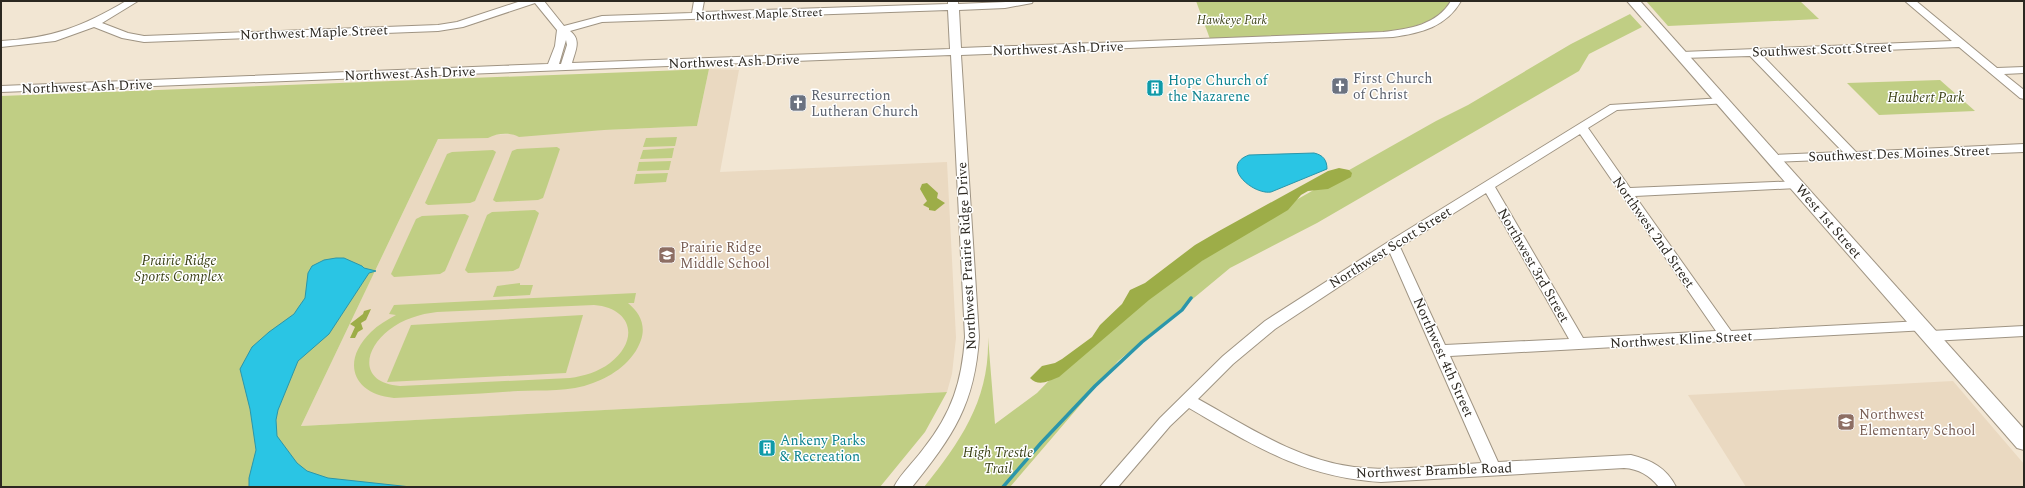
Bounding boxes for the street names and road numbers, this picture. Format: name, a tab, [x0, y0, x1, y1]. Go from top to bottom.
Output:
street label: Northwest Maple Street	[695, 3, 823, 26]
street label: Northwest Maple Street	[240, 19, 389, 46]
street label: Northwest Ash Drive	[992, 36, 1124, 61]
street label: Southwest Scott Street	[1752, 37, 1892, 62]
street label: Northwest Ash Drive	[668, 49, 800, 74]
street label: Northwest Ash Drive	[344, 61, 476, 86]
street label: Northwest Ash Drive	[21, 74, 153, 99]
street label: Southwest Des Moines Street	[1808, 140, 1990, 167]
street label: Northwest Prairie Ridge Drive	[951, 161, 982, 351]
street label: Northwest 2nd Street	[1607, 172, 1700, 292]
street label: West 1st Street	[1790, 179, 1867, 263]
street label: Northwest Scott Street	[1325, 201, 1456, 294]
street label: Northwest 3rd Street	[1492, 204, 1575, 327]
street label: Northwest 4th Street	[1408, 294, 1479, 421]
street label: Northwest Kline Street	[1609, 325, 1753, 354]
street label: Northwest Bramble Road	[1355, 457, 1513, 484]

